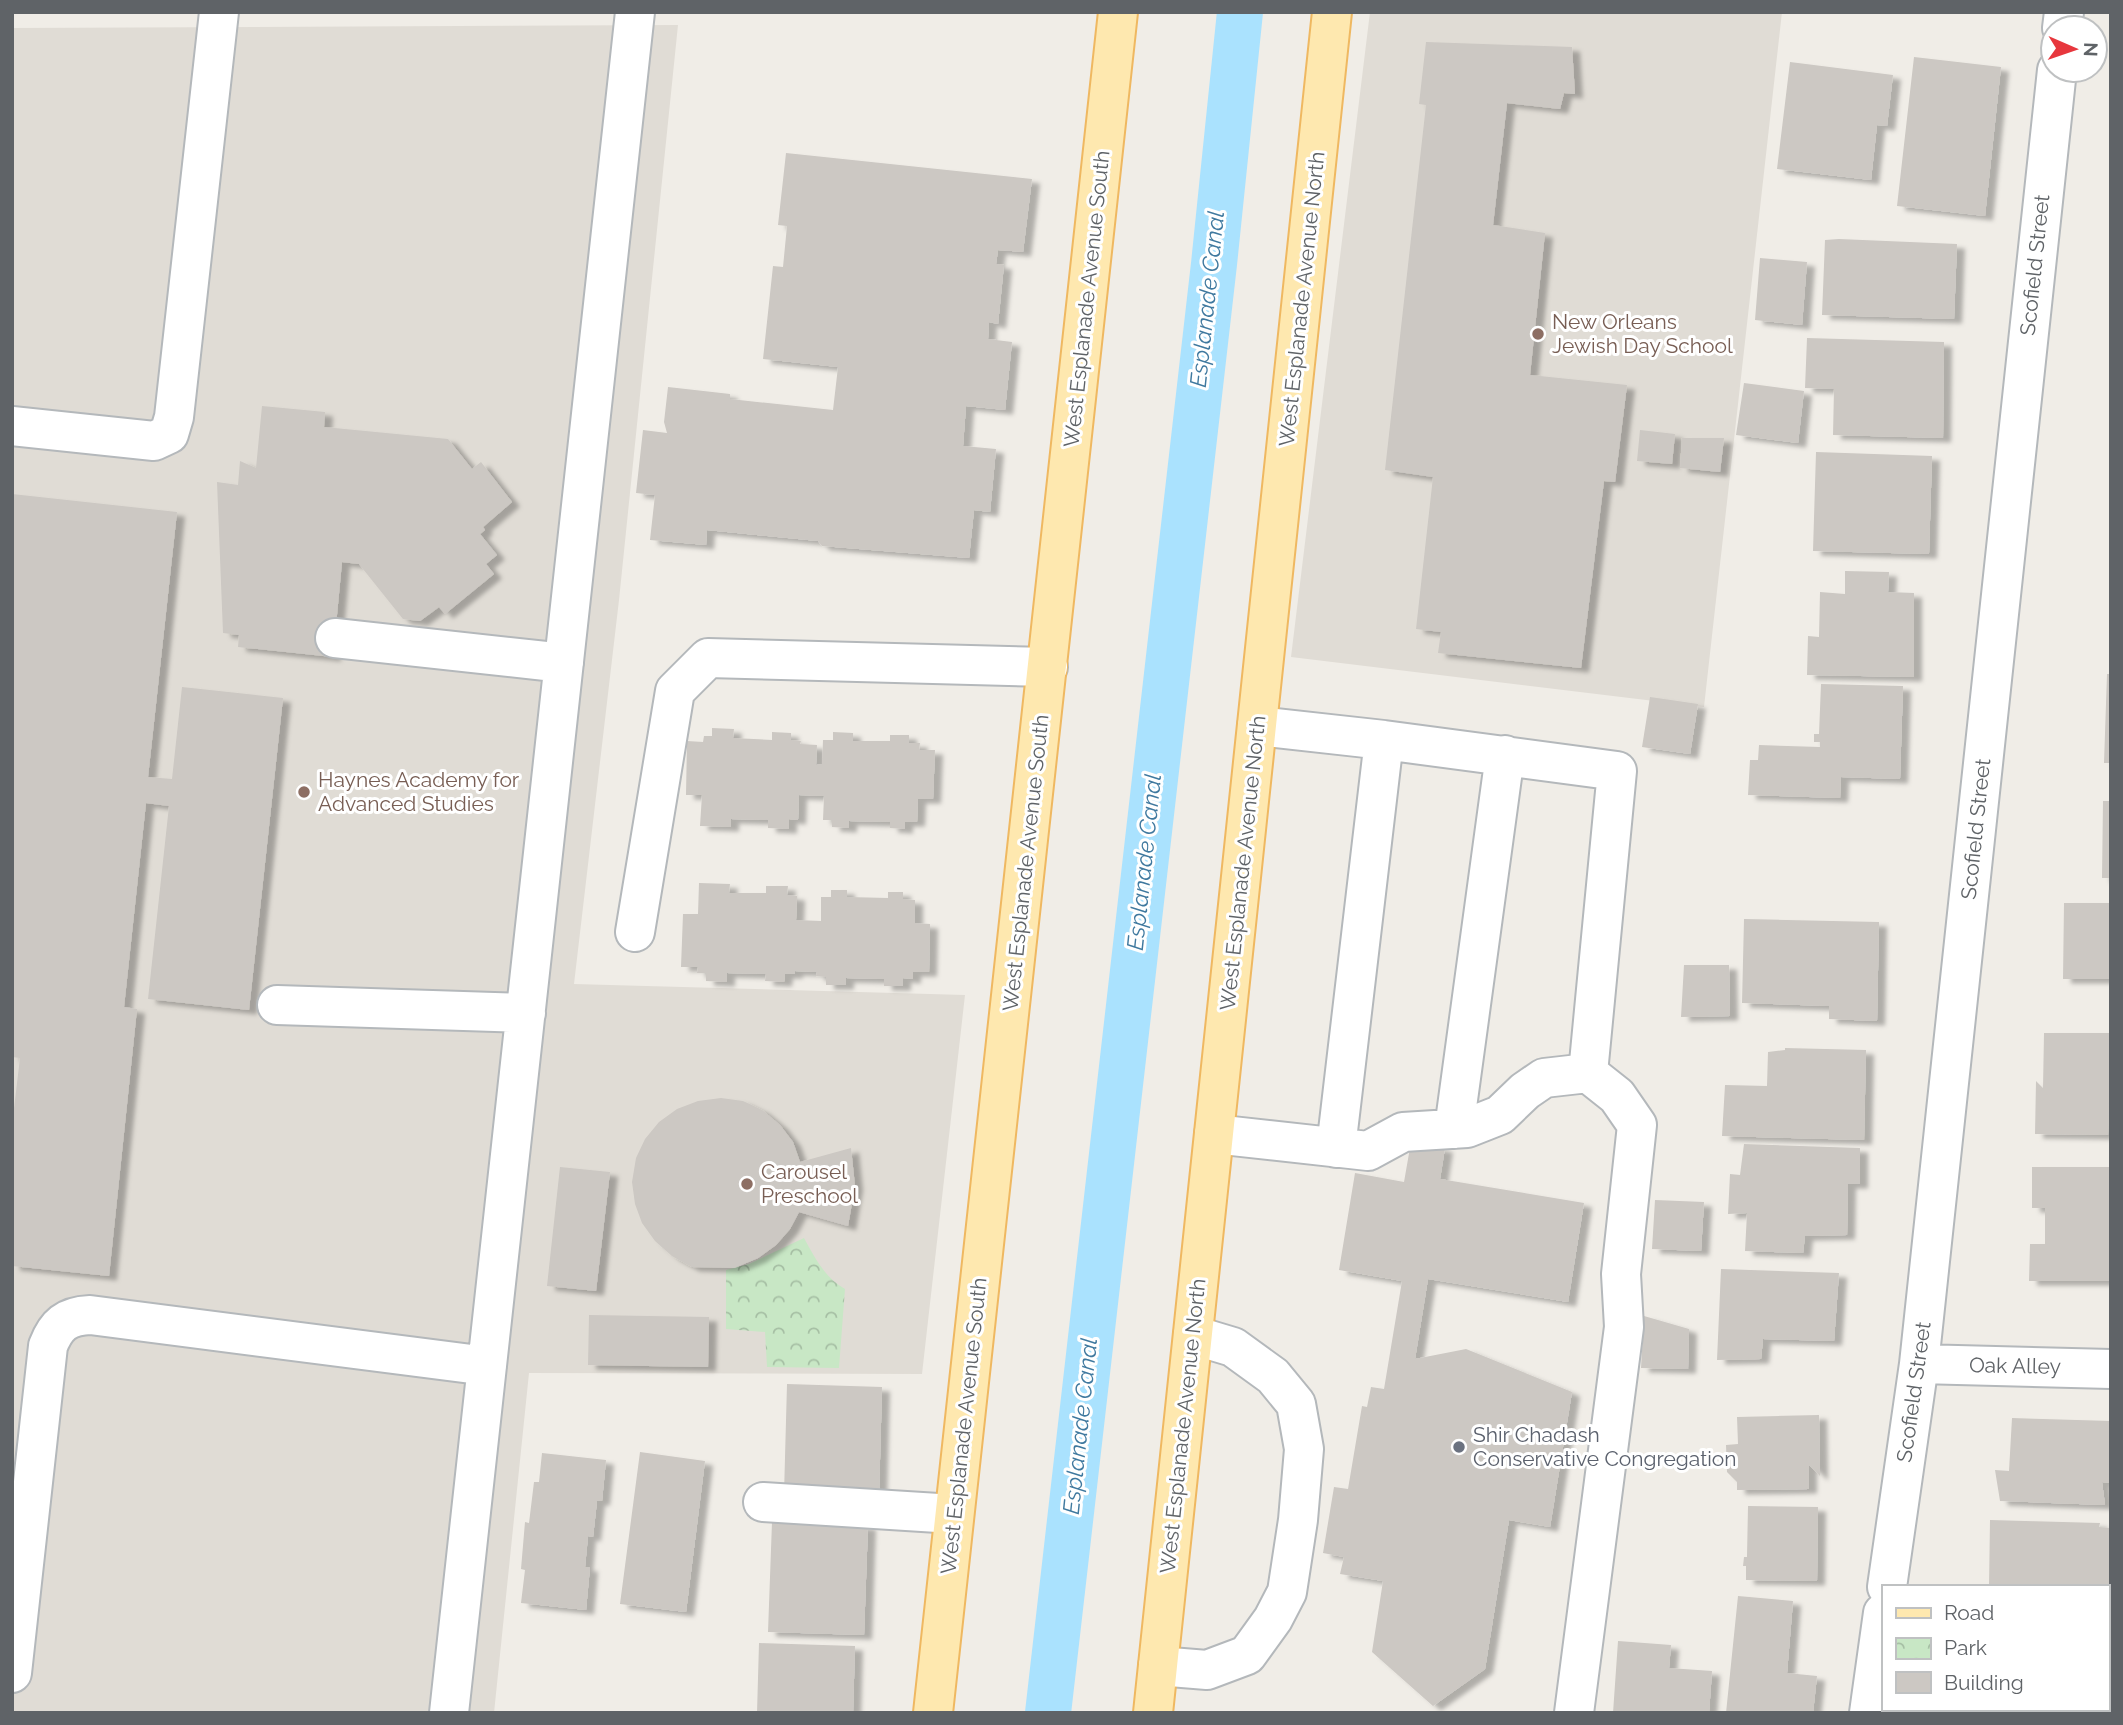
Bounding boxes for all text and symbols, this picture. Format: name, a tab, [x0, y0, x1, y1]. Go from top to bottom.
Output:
north arrow	[2039, 14, 2109, 84]
text: N	[2080, 42, 2102, 57]
street label: West Esplanade Avenue South	[1058, 149, 1115, 449]
street label: West Esplanade Avenue North	[1274, 150, 1329, 448]
street label: Scofield Street	[2015, 193, 2054, 337]
water label: Esplanade Canal	[1184, 209, 1229, 389]
place label: New Orleans Jewish Day School	[1552, 309, 1733, 358]
marker: New Orleans Jewish Day School	[1530, 326, 1546, 342]
street label: West Esplanade Avenue South	[997, 713, 1054, 1013]
street label: West Esplanade Avenue North	[1215, 714, 1270, 1012]
street label: Scofield Street	[1956, 757, 1995, 901]
place label: Haynes Academy for Advanced Studies	[318, 767, 520, 816]
water label: Esplanade Canal	[1121, 772, 1166, 952]
marker: Haynes Academy for Advanced Studies	[296, 784, 312, 800]
place label: Carousel Preschool	[761, 1159, 858, 1208]
marker: Carousel Preschool	[739, 1176, 755, 1192]
street label: West Esplanade Avenue South	[935, 1276, 992, 1576]
street label: West Esplanade Avenue North	[1155, 1277, 1210, 1575]
street label: Scofield Street	[1891, 1320, 1936, 1464]
water label: Esplanade Canal	[1057, 1336, 1102, 1516]
street label: Oak Alley	[1969, 1352, 2061, 1379]
place label: Shir Chadash Conservative Congregation	[1473, 1422, 1737, 1471]
marker: Shir Chadash Conservative Congregation	[1451, 1439, 1467, 1455]
legend	[1882, 1585, 2109, 1711]
text: Road	[1944, 1600, 1994, 1625]
text: Park	[1944, 1635, 1987, 1660]
text: Building	[1944, 1670, 2024, 1695]

